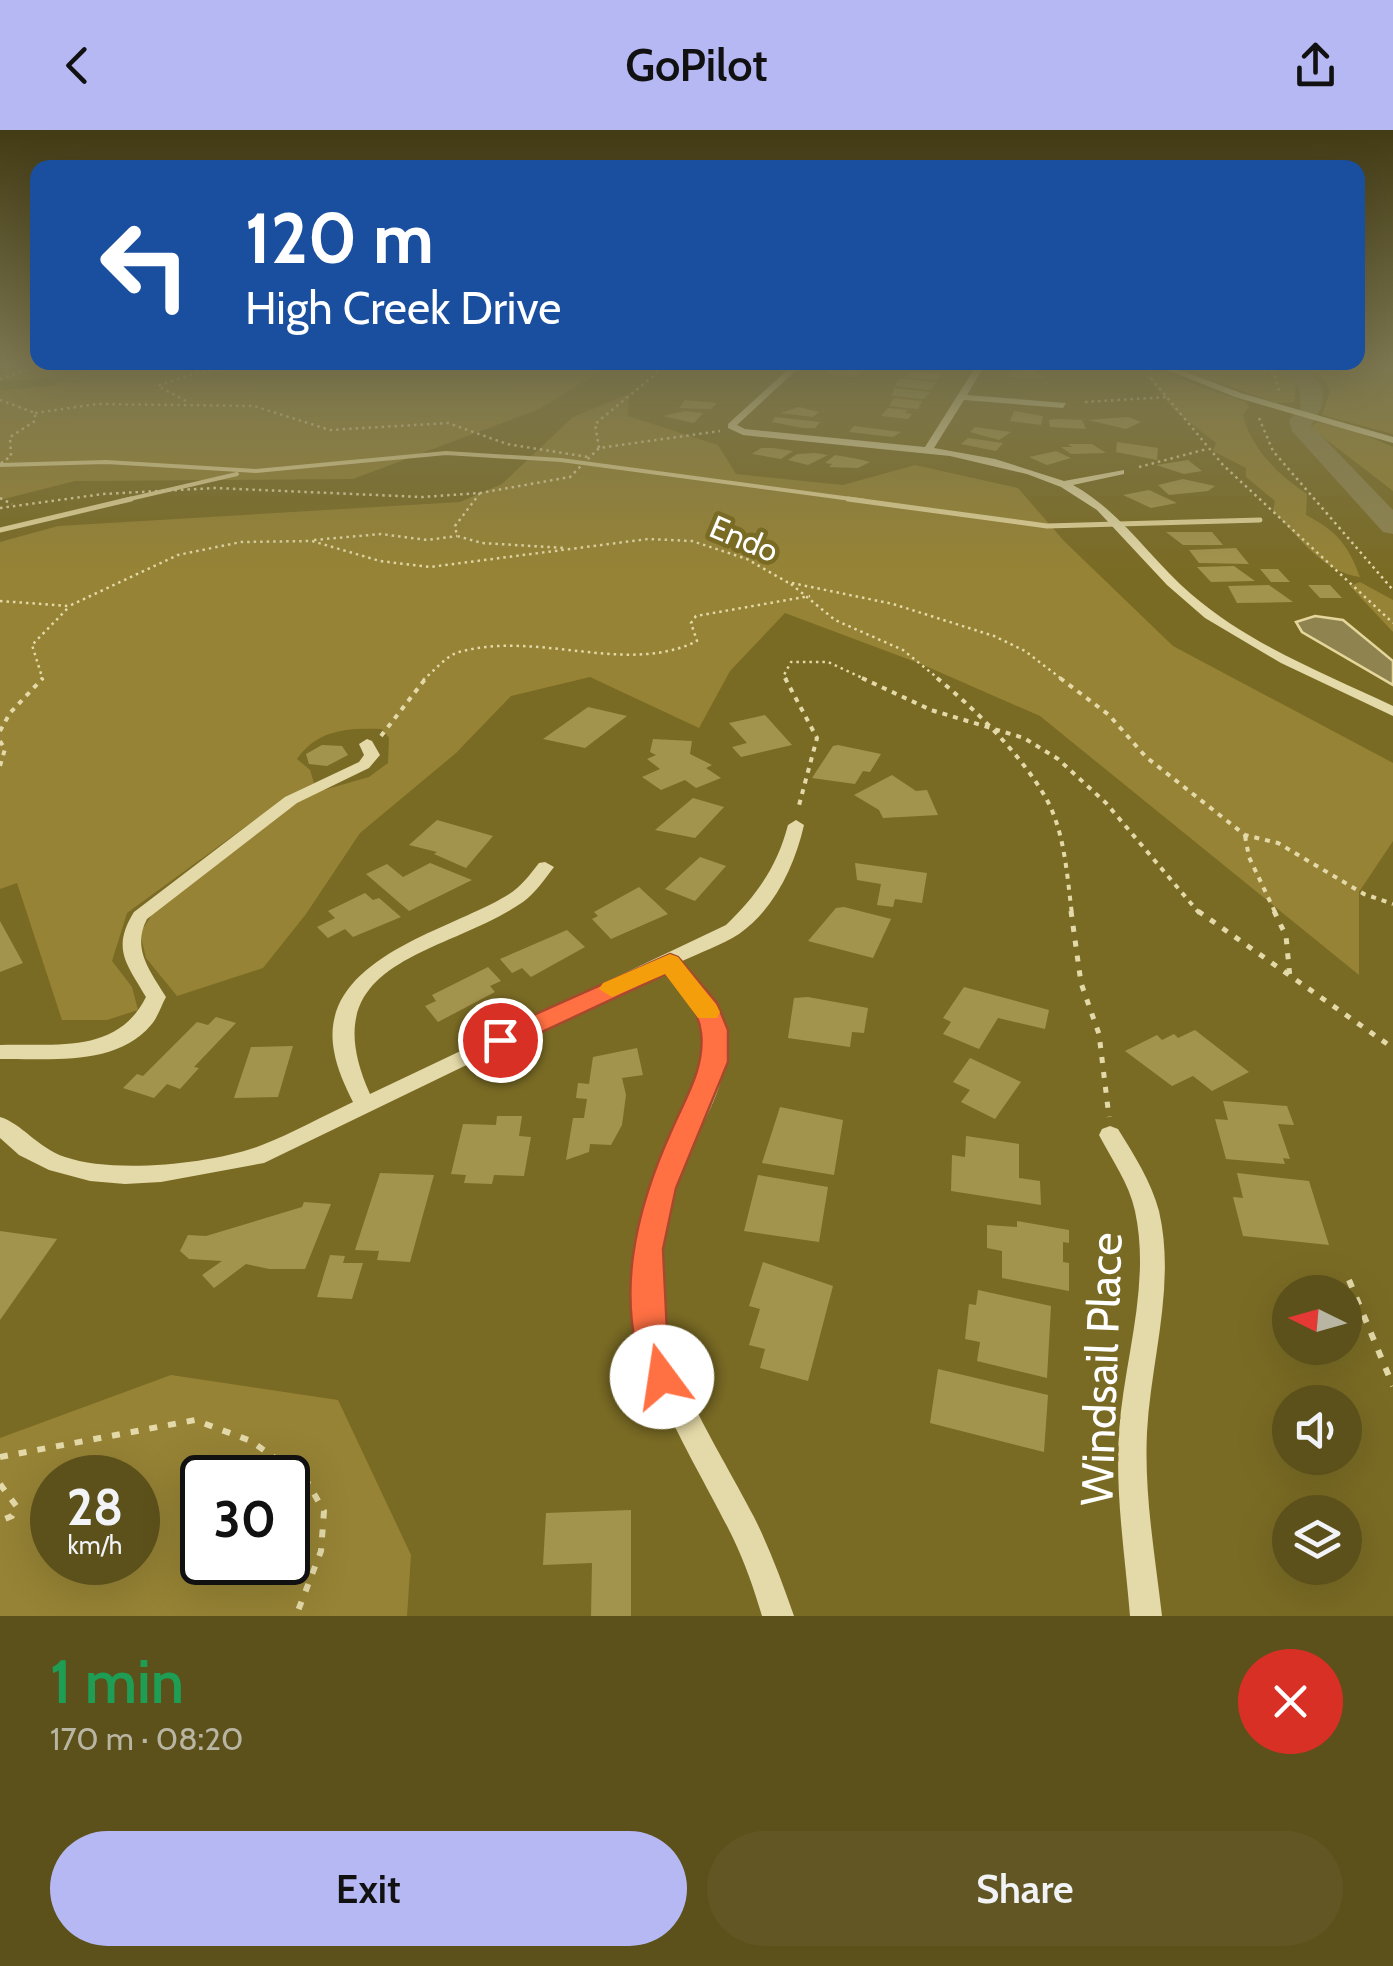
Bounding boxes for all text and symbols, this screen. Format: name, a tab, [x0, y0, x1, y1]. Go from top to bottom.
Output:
icon: back	[50, 38, 105, 93]
text: GoPilot	[625, 38, 768, 92]
icon: share	[1288, 38, 1343, 93]
text: 120 m	[245, 195, 434, 281]
icon: left	[80, 200, 210, 330]
text: High Creek Drive	[245, 281, 561, 335]
street label: Endo	[704, 507, 784, 570]
pin	[458, 998, 543, 1083]
icon: arrive	[473, 1013, 528, 1068]
street label: Windsail Place	[1069, 1231, 1133, 1507]
north arrow	[1272, 1275, 1362, 1365]
map controls	[1272, 1275, 1362, 1585]
position arrow	[610, 1325, 714, 1429]
button: sound	[1272, 1385, 1362, 1475]
speed limit sign: 30	[180, 1455, 310, 1585]
text: 28	[67, 1477, 123, 1538]
button: layers	[1272, 1495, 1362, 1585]
text: km/h	[68, 1530, 122, 1560]
text: 1 min	[50, 1645, 184, 1718]
button: close	[1238, 1649, 1343, 1754]
text: 170 m · 08:20	[50, 1719, 243, 1758]
button: Exit	[50, 1831, 687, 1946]
button: Share	[707, 1831, 1343, 1946]

